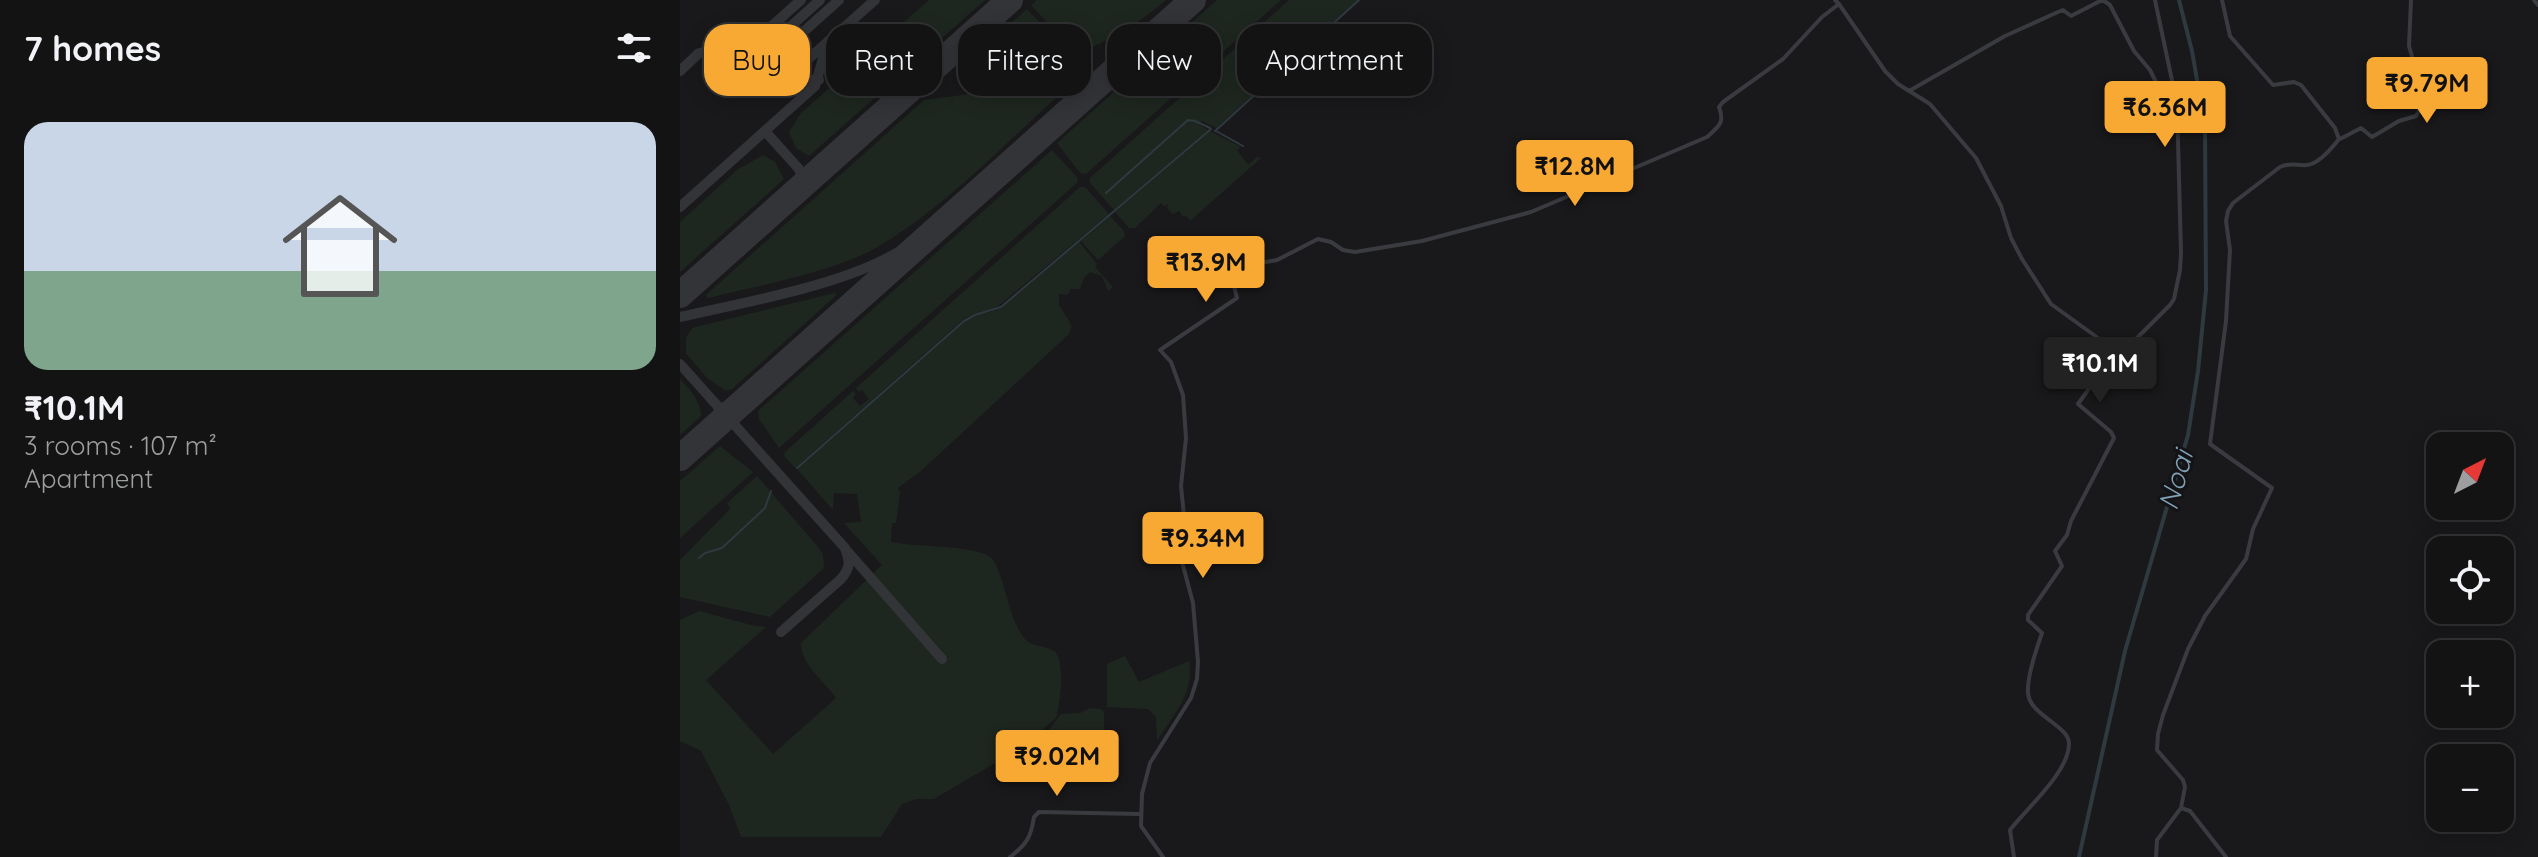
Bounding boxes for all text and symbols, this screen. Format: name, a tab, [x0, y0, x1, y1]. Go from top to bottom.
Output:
chip: Buy	[704, 24, 810, 96]
chip: Rent	[826, 24, 942, 96]
chip: Filters	[958, 24, 1091, 96]
chip: New	[1107, 24, 1221, 96]
chip: Apartment	[1237, 24, 1432, 96]
icon: filters	[612, 26, 656, 70]
text: 7 homes	[24, 27, 161, 70]
pin: ₹9.79M	[2362, 57, 2492, 125]
text: ₹9.79M	[2385, 66, 2469, 99]
pin: ₹6.36M	[2100, 81, 2230, 149]
text: ₹6.36M	[2123, 90, 2207, 123]
pin: ₹12.8M	[1510, 140, 1640, 208]
text: ₹12.8M	[1534, 149, 1616, 182]
icon: home	[268, 174, 412, 318]
pin: ₹13.9M	[1141, 236, 1271, 304]
text: ₹13.9M	[1166, 245, 1247, 278]
pin: ₹10.1M	[2035, 337, 2165, 405]
text: ₹10.1M	[2061, 346, 2139, 379]
text: ₹10.1M	[24, 386, 125, 429]
text: 3 rooms · 107 m²	[24, 429, 217, 462]
north arrow	[2426, 432, 2514, 520]
map controls	[2426, 432, 2514, 832]
water label: Noai	[2150, 443, 2201, 514]
text: Apartment	[24, 462, 153, 495]
pin: ₹9.34M	[1138, 512, 1268, 580]
text: ₹9.34M	[1160, 521, 1246, 554]
button: locate	[2426, 536, 2514, 624]
button: +	[2426, 640, 2514, 728]
pin: ₹9.02M	[992, 730, 1122, 798]
text: ₹9.02M	[1014, 739, 1100, 772]
button: −	[2426, 744, 2514, 832]

